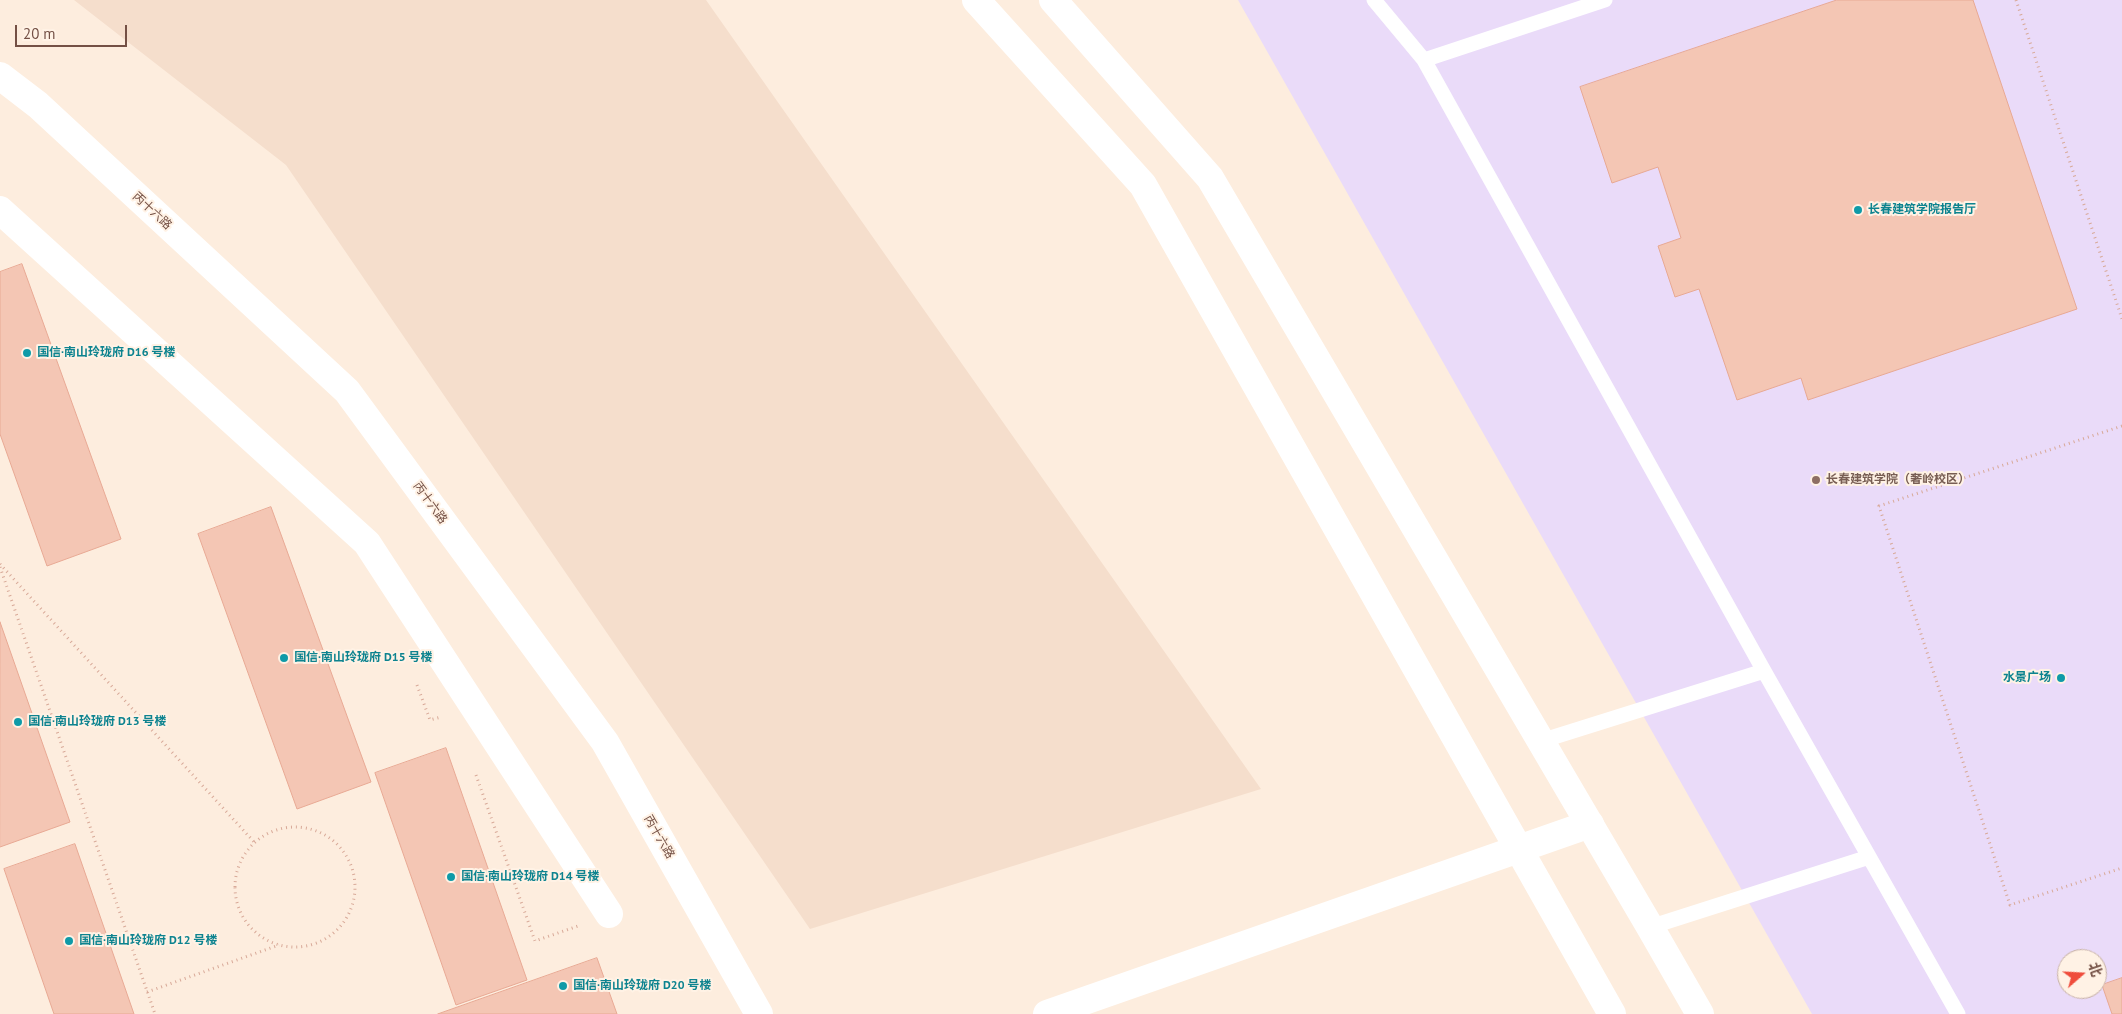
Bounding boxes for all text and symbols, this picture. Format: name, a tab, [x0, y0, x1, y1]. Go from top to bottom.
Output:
scale bar	[18, 15, 130, 47]
text: 20 m	[23, 24, 56, 43]
street label: 丙十六路	[130, 189, 174, 233]
place label: 长春建筑学院报告厅	[1868, 203, 1976, 217]
marker: 长春建筑学院报告厅	[1852, 204, 1864, 216]
place label: 国信·南山玲珑府 D16 号楼	[37, 346, 175, 360]
marker: 国信·南山玲珑府 D16 号楼	[21, 347, 33, 359]
place label: 长春建筑学院（奢岭校区）	[1826, 473, 1970, 487]
marker: 长春建筑学院（奢岭校区）	[1810, 474, 1822, 486]
street label: 丙十六路	[410, 479, 450, 527]
place label: 国信·南山玲珑府 D15 号楼	[294, 651, 432, 665]
marker: 国信·南山玲珑府 D15 号楼	[278, 652, 290, 664]
place label: 水景广场	[2003, 671, 2051, 685]
marker: 水景广场	[2055, 672, 2067, 684]
place label: 国信·南山玲珑府 D13 号楼	[28, 715, 166, 729]
marker: 国信·南山玲珑府 D13 号楼	[12, 716, 24, 728]
street label: 丙十六路	[641, 813, 677, 861]
place label: 国信·南山玲珑府 D14 号楼	[461, 870, 599, 884]
marker: 国信·南山玲珑府 D14 号楼	[445, 871, 457, 883]
place label: 国信·南山玲珑府 D12 号楼	[79, 934, 217, 948]
marker: 国信·南山玲珑府 D12 号楼	[63, 935, 75, 947]
north arrow	[2057, 949, 2107, 999]
text: 北	[2084, 960, 2106, 979]
place label: 国信·南山玲珑府 D20 号楼	[573, 979, 711, 993]
marker: 国信·南山玲珑府 D20 号楼	[557, 980, 569, 992]

